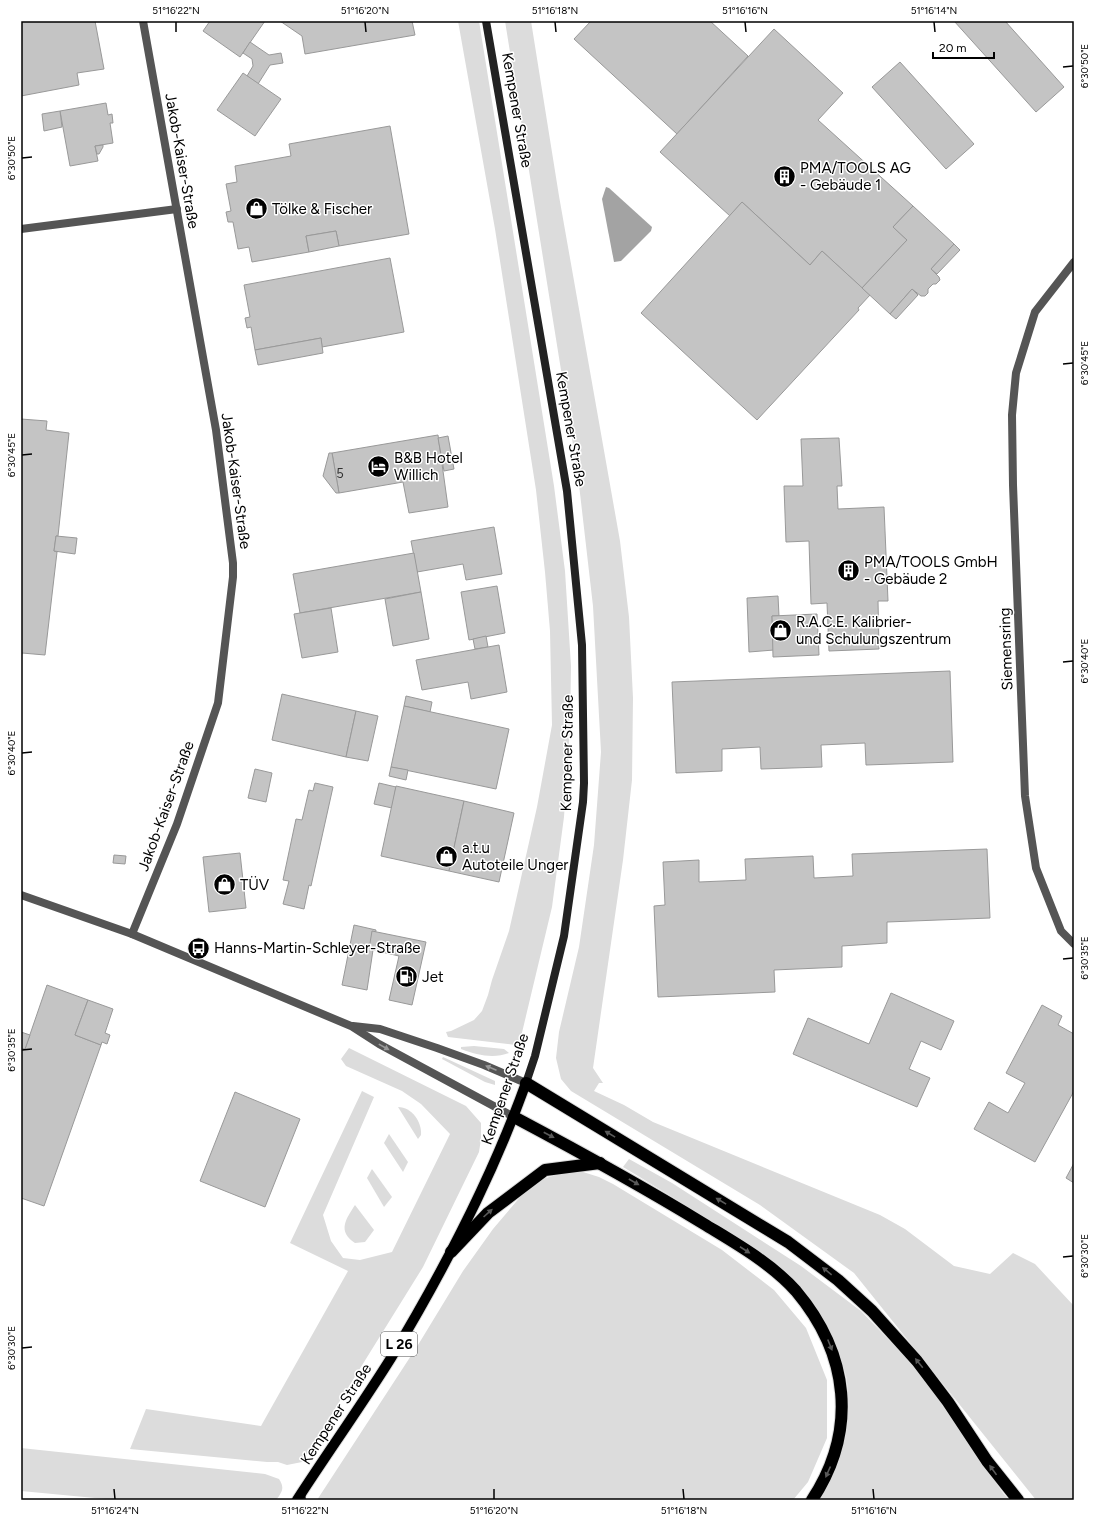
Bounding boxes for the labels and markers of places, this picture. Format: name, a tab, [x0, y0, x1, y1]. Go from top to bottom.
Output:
place label: PMA/TOOLS AG - Gebäude 1	[800, 159, 911, 194]
building icon: PMA/TOOLS AG - Gebäude 1	[771, 164, 797, 190]
shop icon: Tölke & Fischer	[243, 196, 269, 222]
place label: Tölke & Fischer	[272, 200, 372, 218]
place label: B&B Hotel Willich	[394, 449, 463, 484]
hotel icon: B&B Hotel Willich	[366, 454, 392, 480]
place label: PMA/TOOLS GmbH - Gebäude 2	[864, 553, 998, 588]
building icon: PMA/TOOLS GmbH - Gebäude 2	[836, 558, 862, 584]
place label: R.A.C.E. Kalibrier- und Schulungszentrum	[796, 613, 951, 648]
shop icon: R.A.C.E. Kalibrier- und Schulungszentrum	[768, 618, 794, 644]
place label: a.t.u Autoteile Unger	[462, 839, 568, 874]
shop icon: a.t.u Autoteile Unger	[433, 844, 459, 870]
shop icon: TÜV	[212, 872, 238, 898]
place label: TÜV	[240, 876, 270, 894]
bus stop icon: Hanns-Martin-Schleyer-Straße	[186, 935, 212, 961]
place label: Hanns-Martin-Schleyer-Straße	[214, 939, 421, 957]
fuel station icon: Jet	[393, 964, 419, 990]
place label: Jet	[422, 968, 444, 986]

